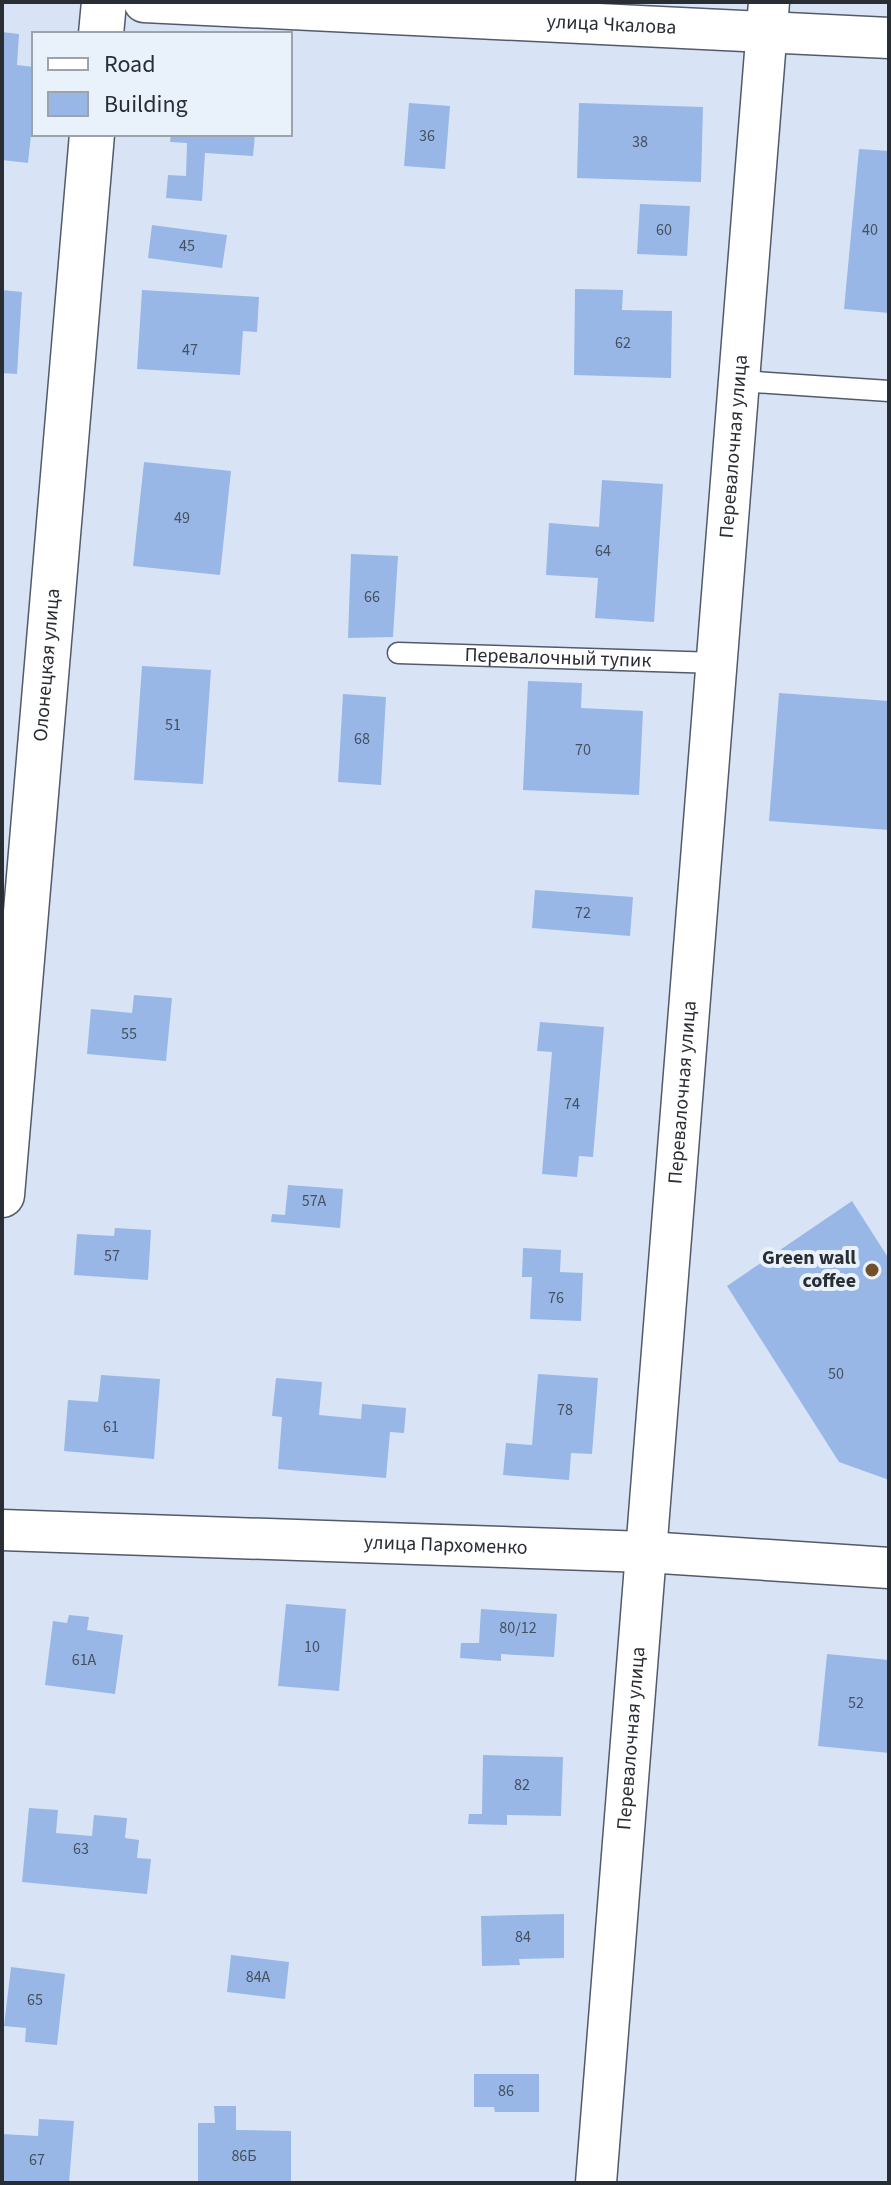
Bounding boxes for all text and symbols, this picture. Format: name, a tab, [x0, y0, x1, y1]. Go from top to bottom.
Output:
street label: улица Чкалова	[546, 7, 677, 42]
legend	[32, 32, 292, 136]
text: Road	[104, 47, 156, 82]
text: Building	[104, 87, 188, 122]
house number: 36	[419, 125, 435, 147]
house number: 38	[632, 131, 648, 153]
house number: 60	[656, 219, 672, 241]
house number: 40	[862, 219, 878, 241]
house number: 45	[179, 235, 195, 257]
house number: 62	[615, 332, 631, 354]
house number: 47	[182, 339, 198, 361]
street label: Перевалочная улица	[713, 354, 755, 539]
house number: 49	[174, 507, 190, 529]
house number: 64	[595, 540, 611, 562]
house number: 66	[364, 586, 380, 608]
street label: Олонецкая улица	[27, 587, 67, 743]
street label: Перевалочный тупик	[464, 641, 652, 675]
house number: 51	[165, 714, 181, 736]
house number: 68	[354, 728, 370, 750]
house number: 70	[575, 739, 591, 761]
house number: 72	[575, 902, 591, 924]
street label: Перевалочная улица	[661, 1000, 704, 1185]
house number: 55	[121, 1023, 137, 1045]
house number: 74	[564, 1093, 580, 1115]
house number: 57А	[302, 1190, 327, 1212]
place label: Green wall coffee	[762, 1244, 856, 1295]
house number: 57	[104, 1245, 120, 1267]
marker: Green wall coffee	[863, 1261, 881, 1279]
house number: 76	[548, 1287, 564, 1309]
house number: 50	[828, 1363, 844, 1385]
house number: 78	[557, 1399, 573, 1421]
house number: 61	[103, 1416, 119, 1438]
street label: улица Пархоменко	[363, 1528, 528, 1562]
house number: 80/12	[499, 1617, 537, 1639]
house number: 10	[304, 1636, 320, 1658]
street label: Перевалочная улица	[610, 1646, 652, 1831]
house number: 61А	[72, 1649, 97, 1671]
house number: 52	[848, 1692, 864, 1714]
house number: 82	[514, 1774, 530, 1796]
house number: 63	[73, 1838, 89, 1860]
house number: 84	[515, 1926, 531, 1948]
house number: 84А	[246, 1966, 271, 1988]
house number: 65	[27, 1989, 43, 2011]
house number: 86	[498, 2080, 514, 2102]
house number: 86Б	[231, 2145, 257, 2167]
house number: 67	[29, 2149, 45, 2171]

